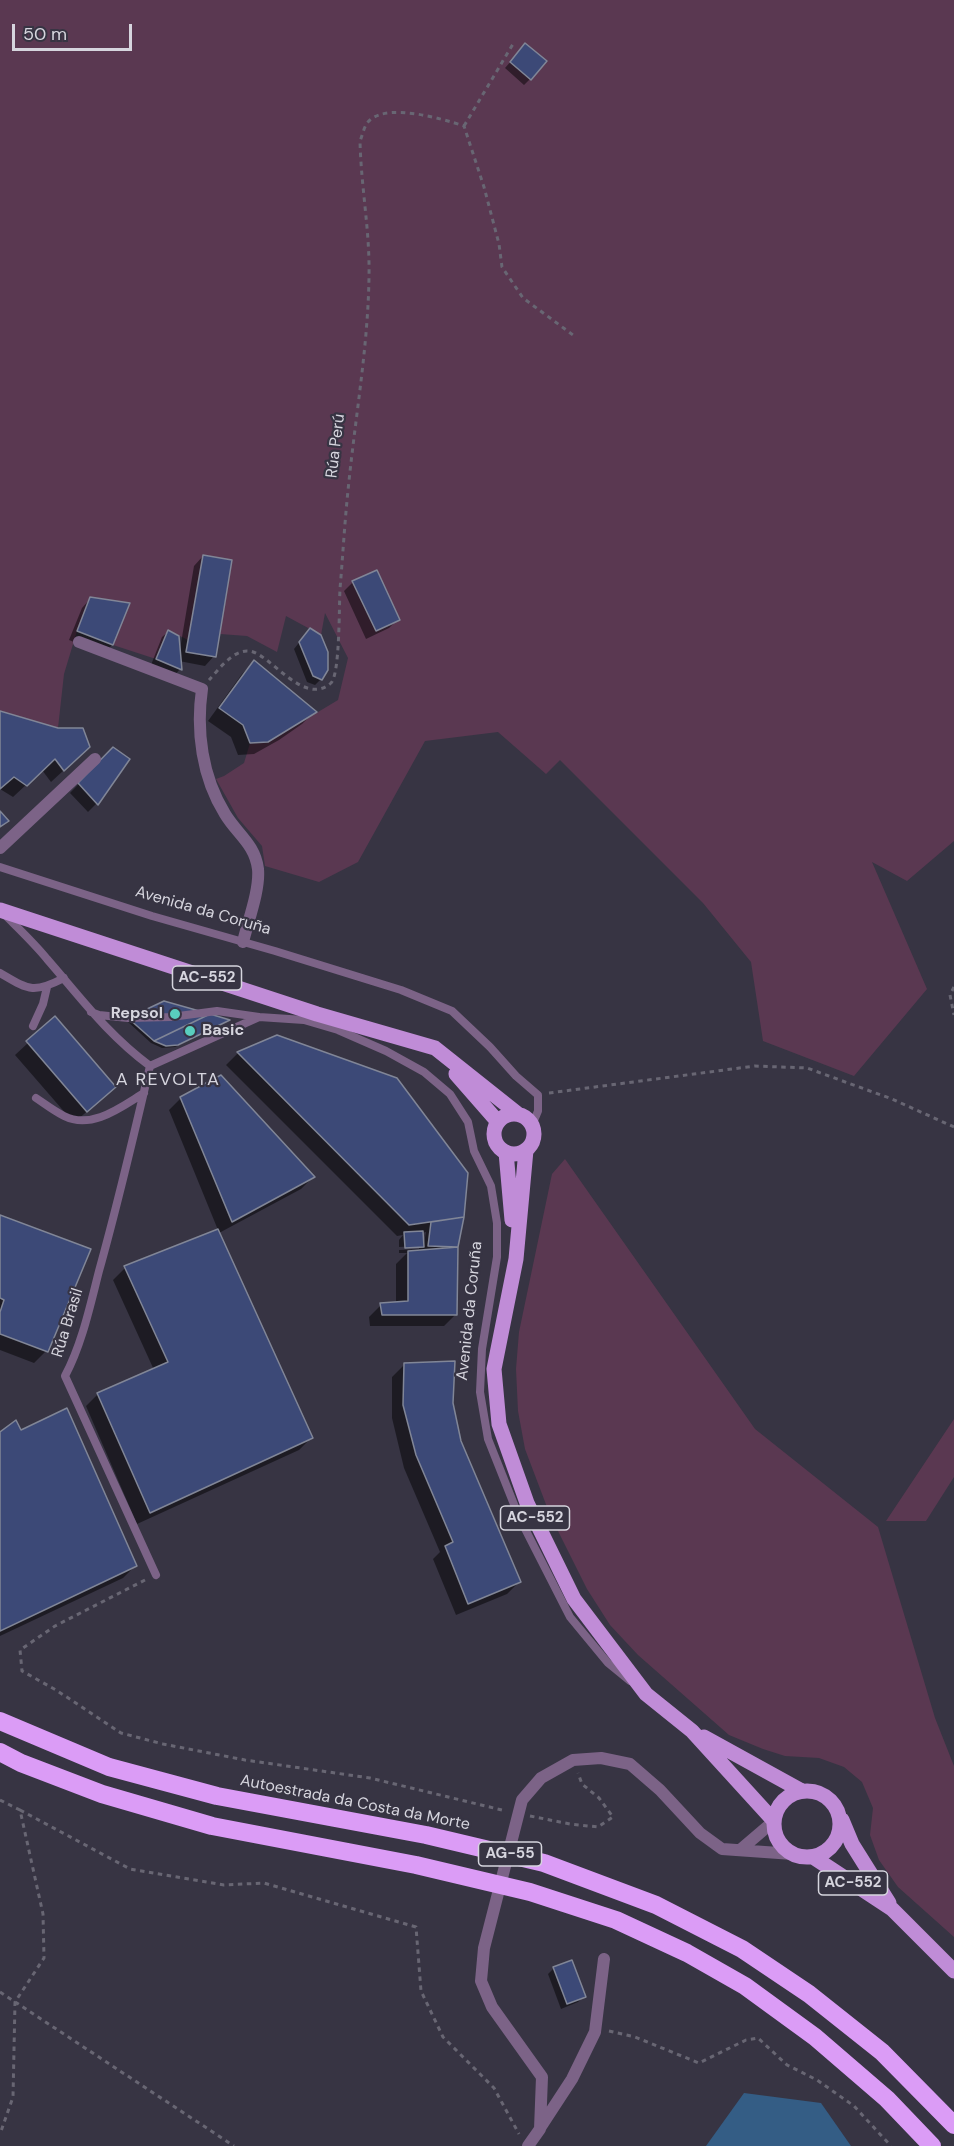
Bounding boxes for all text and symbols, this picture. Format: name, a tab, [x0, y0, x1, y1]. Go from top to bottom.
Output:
scale bar	[15, 12, 135, 50]
text: 50 m	[23, 22, 67, 46]
street label: Rúa Perú	[323, 413, 349, 479]
street label: Avenida da Coruña	[133, 882, 273, 940]
road number: AC-552	[172, 966, 242, 990]
place label: Repsol	[111, 1004, 163, 1024]
marker: Repsol	[168, 1007, 182, 1021]
place label: Basic	[202, 1021, 244, 1041]
marker: Basic	[183, 1024, 197, 1038]
district label: A REVOLTA	[116, 1069, 220, 1091]
street label: Avenida da Coruña	[453, 1240, 487, 1382]
street label: Rúa Brasil	[48, 1286, 88, 1360]
road number: AC-552	[500, 1506, 570, 1530]
street label: Autoestrada da Costa da Morte	[238, 1771, 472, 1835]
road number: AG-55	[478, 1842, 542, 1866]
road number: AC-552	[818, 1871, 888, 1895]

